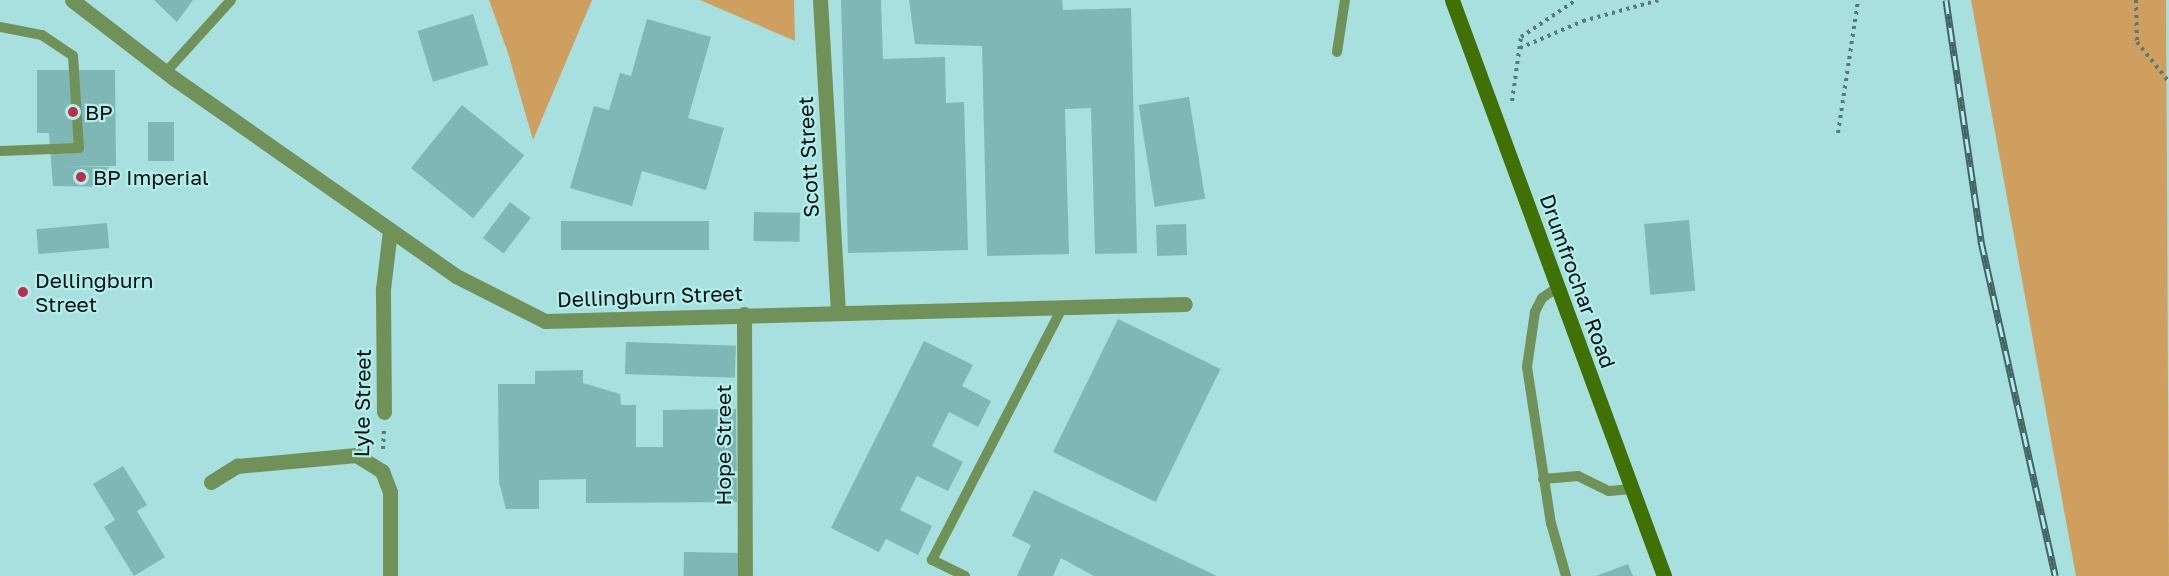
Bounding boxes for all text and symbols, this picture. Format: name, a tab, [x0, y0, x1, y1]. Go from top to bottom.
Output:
street label: Scott Street	[792, 96, 824, 218]
place label: BP	[85, 99, 113, 125]
marker: BP	[66, 105, 80, 119]
place label: BP Imperial	[93, 164, 209, 190]
marker: BP Imperial	[74, 170, 88, 184]
street label: Drumfrochar Road	[1535, 190, 1621, 372]
place label: Dellingburn Street	[35, 267, 154, 317]
street label: Dellingburn Street	[557, 280, 743, 312]
marker: Dellingburn Street	[16, 285, 30, 299]
street label: Lyle Street	[348, 349, 376, 457]
street label: Hope Street	[710, 384, 736, 506]

